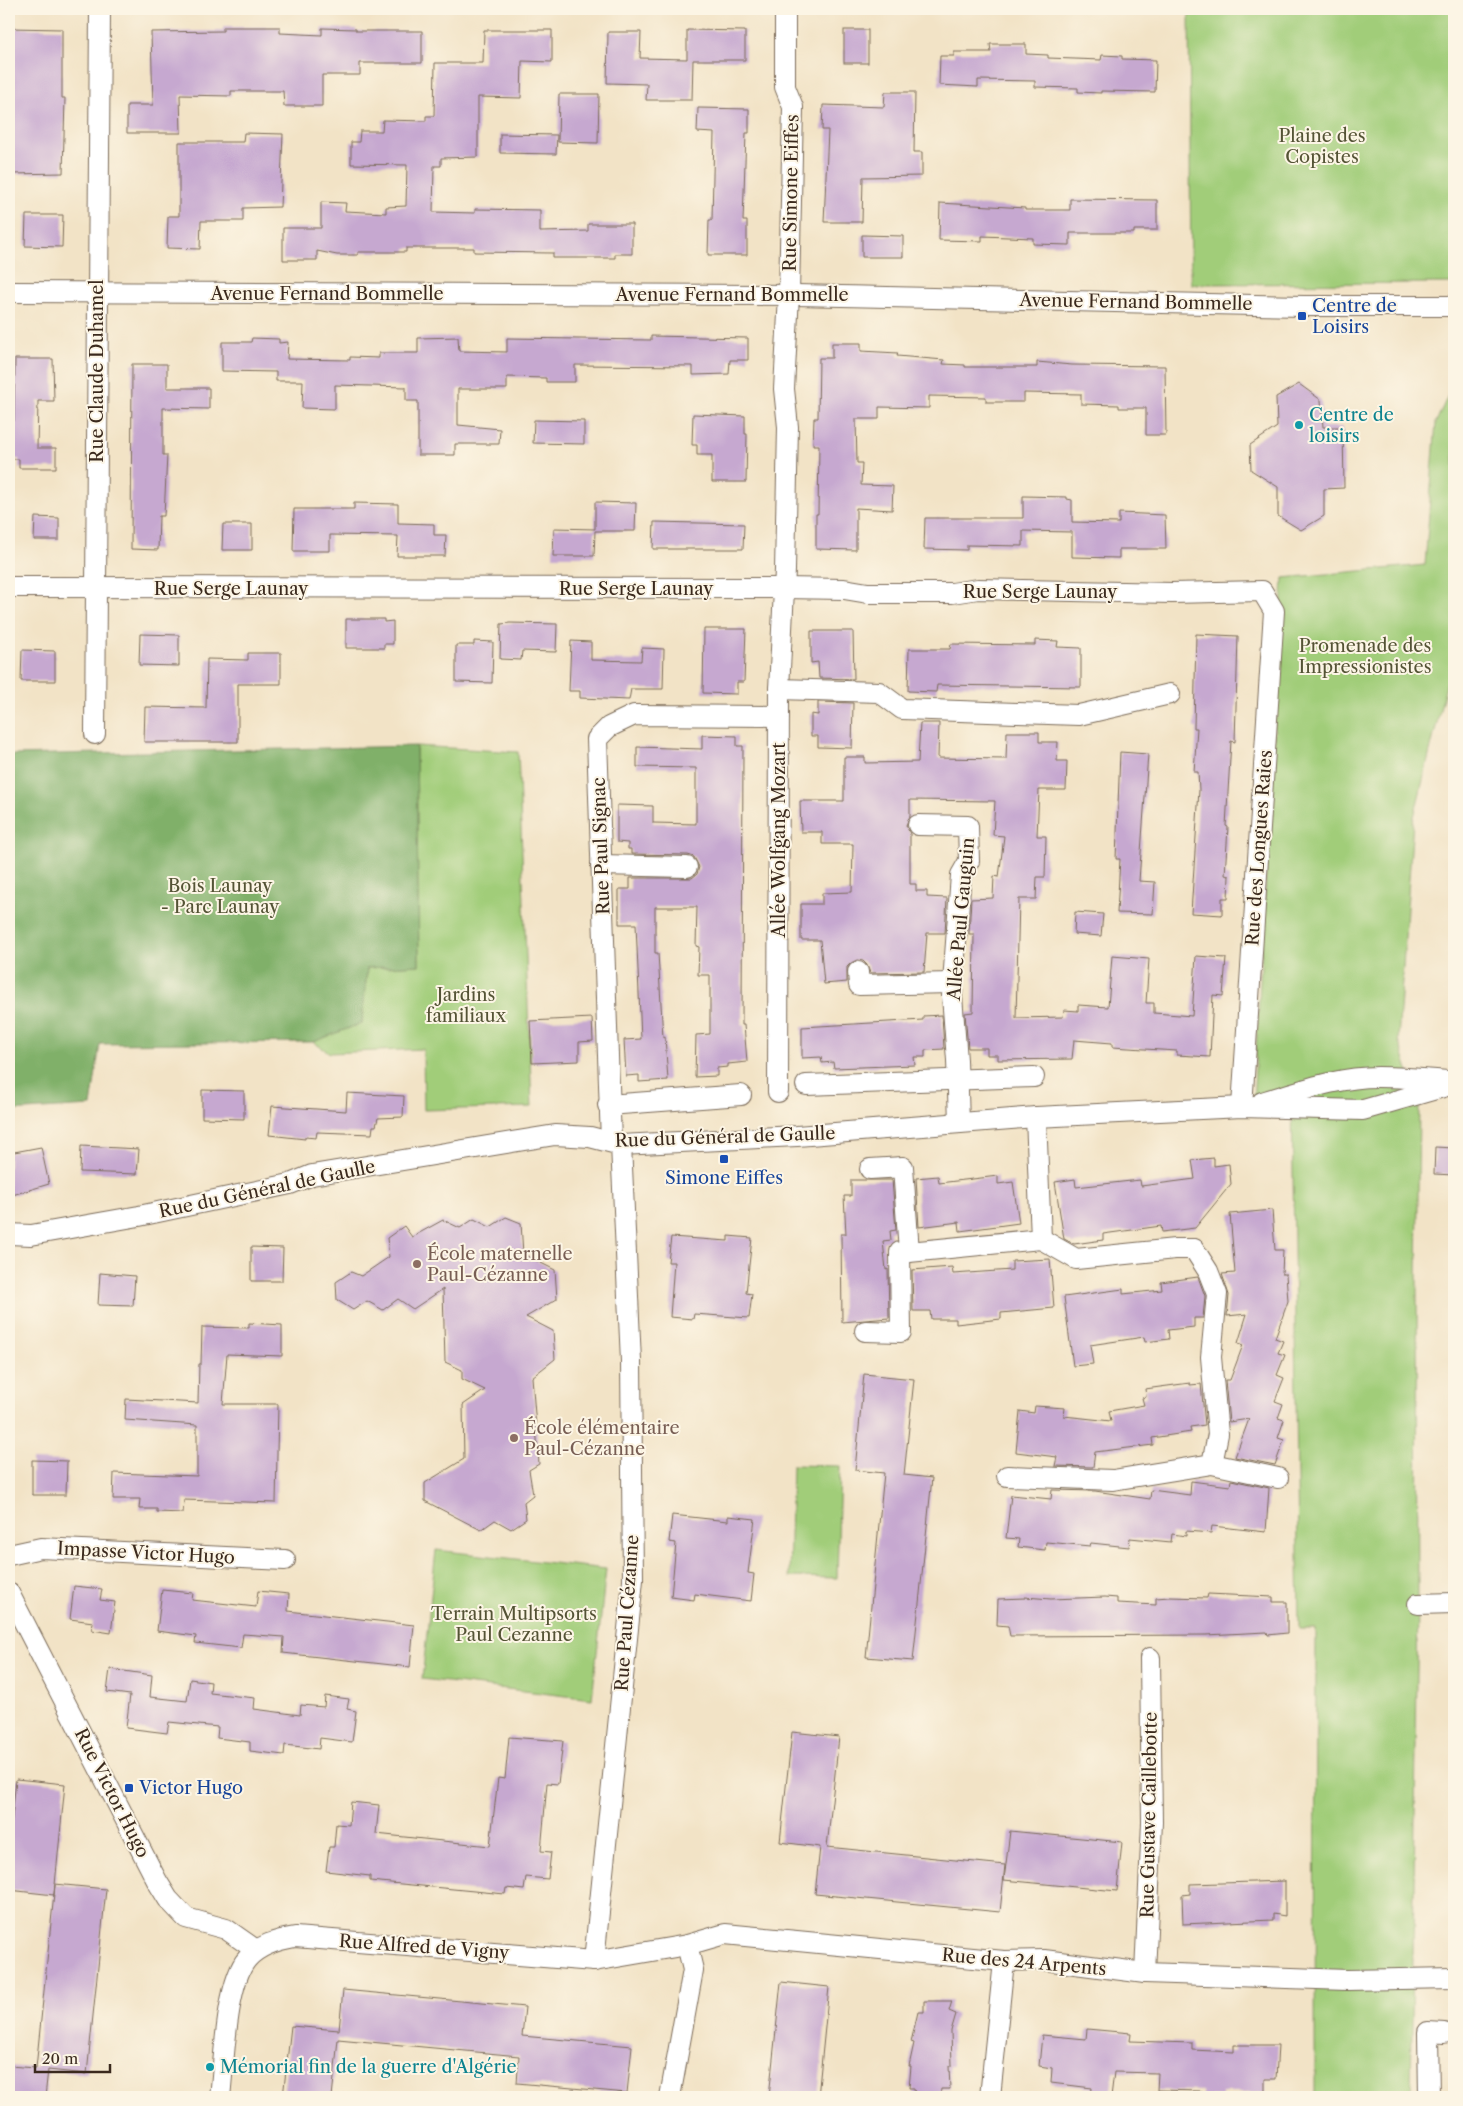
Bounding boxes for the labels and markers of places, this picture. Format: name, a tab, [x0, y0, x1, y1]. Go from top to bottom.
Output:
place label: Centre de Loisirs	[1312, 295, 1397, 338]
marker: Centre de Loisirs	[1296, 310, 1308, 322]
place label: Centre de loisirs	[1309, 404, 1394, 447]
marker: Centre de loisirs	[1293, 419, 1305, 431]
marker: Simone Eiffes	[718, 1153, 730, 1165]
place label: Simone Eiffes	[665, 1167, 783, 1189]
place label: École maternelle Paul-Cézanne	[427, 1242, 573, 1286]
marker: École maternelle Paul-Cézanne	[411, 1258, 423, 1270]
place label: École élémentaire Paul-Cézanne	[524, 1416, 680, 1460]
marker: École élémentaire Paul-Cézanne	[508, 1432, 520, 1444]
place label: Victor Hugo	[138, 1777, 243, 1799]
marker: Victor Hugo	[123, 1782, 135, 1794]
place label: Mémorial fin de la guerre d'Algérie	[220, 2056, 517, 2078]
marker: Mémorial fin de la guerre d'Algérie	[204, 2061, 216, 2073]

